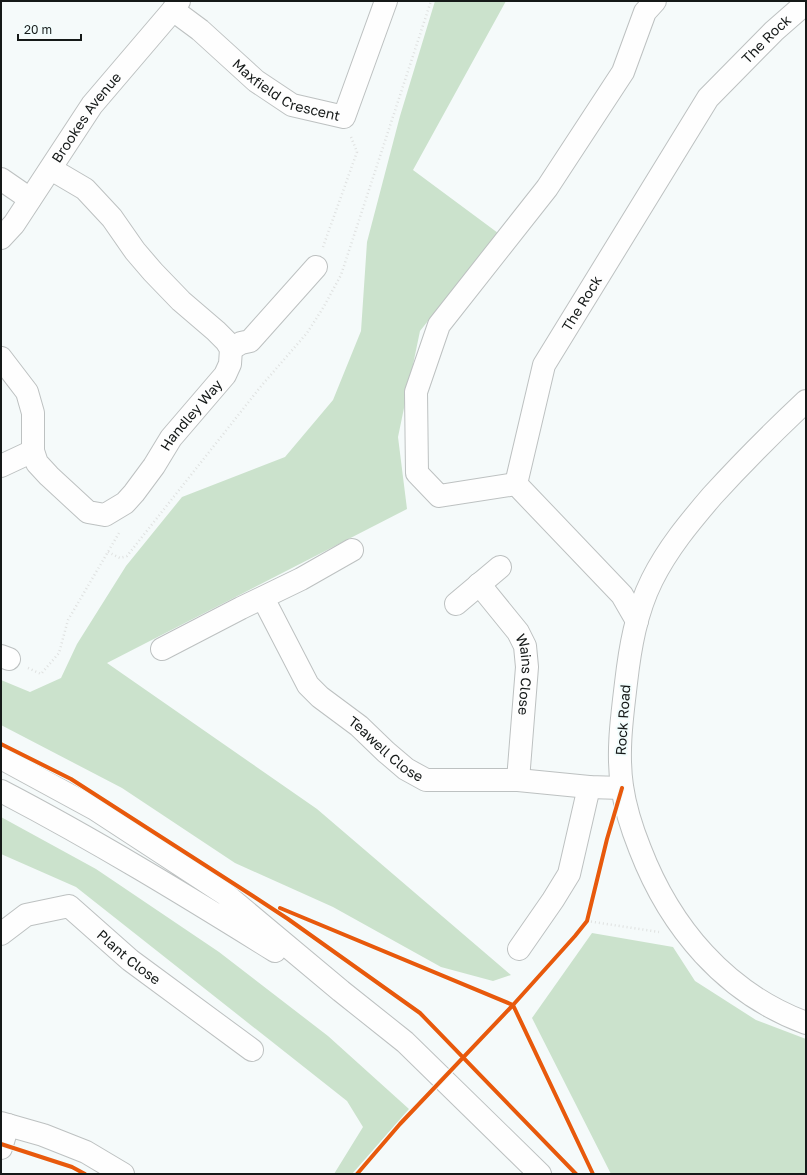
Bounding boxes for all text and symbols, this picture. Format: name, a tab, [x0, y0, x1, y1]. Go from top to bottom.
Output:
street label: The Rock	[738, 11, 794, 67]
scale bar	[18, 16, 81, 42]
text: 20 m	[24, 22, 52, 37]
street label: Maxfield Crescent	[229, 55, 342, 124]
street label: Brookes Avenue	[48, 68, 124, 166]
street label: The Rock	[558, 272, 605, 334]
street label: Handley Way	[156, 376, 226, 454]
street label: Wains Close	[512, 631, 536, 716]
street label: Rock Road	[612, 684, 633, 756]
street label: Teawell Close	[345, 712, 426, 785]
street label: Plant Close	[94, 926, 164, 988]

